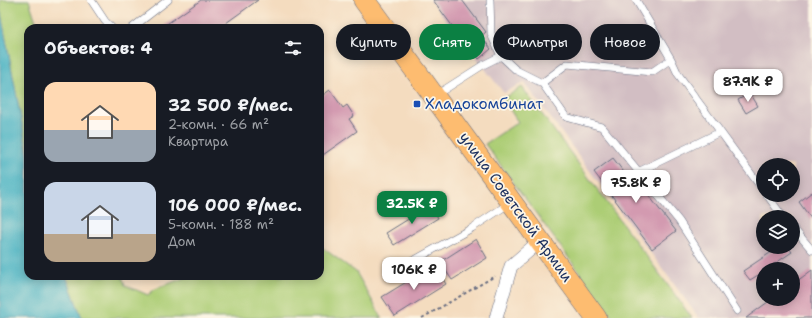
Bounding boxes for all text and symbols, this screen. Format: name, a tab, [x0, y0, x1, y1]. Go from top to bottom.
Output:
chip: Купить	[336, 24, 411, 60]
chip: Снять	[419, 24, 485, 60]
chip: Фильтры	[493, 24, 582, 60]
chip: Новое	[590, 24, 660, 60]
text: Объектов: 4	[44, 37, 153, 59]
icon: filters	[282, 37, 304, 59]
pin: 87.9K ₽	[711, 69, 785, 103]
text: 87.9K ₽	[723, 73, 773, 90]
text: 32 500 ₽/мес.	[168, 94, 293, 116]
place label: Хладокомбинат	[425, 94, 543, 114]
icon: home	[76, 98, 124, 146]
marker: Хладокомбинат	[412, 99, 422, 109]
text: 2-комн. · 66 m²	[168, 116, 269, 133]
street label: улица Советской Армии	[455, 128, 577, 286]
text: Квартира	[168, 133, 228, 150]
map controls	[756, 158, 800, 306]
button: locate	[756, 158, 800, 202]
pin: 75.8K ₽	[599, 170, 673, 204]
text: 75.8K ₽	[610, 174, 662, 191]
pin: 32.5K ₽	[375, 191, 449, 225]
text: 106 000 ₽/мес.	[168, 194, 302, 216]
text: 32.5K ₽	[386, 195, 438, 212]
icon: home	[76, 198, 124, 246]
button: layers	[756, 210, 800, 254]
text: 5-комн. · 188 m²	[168, 216, 274, 233]
text: Дом	[168, 233, 196, 250]
pin: 106K ₽	[381, 257, 447, 291]
text: 106K ₽	[391, 261, 437, 278]
button: +	[756, 262, 800, 306]

